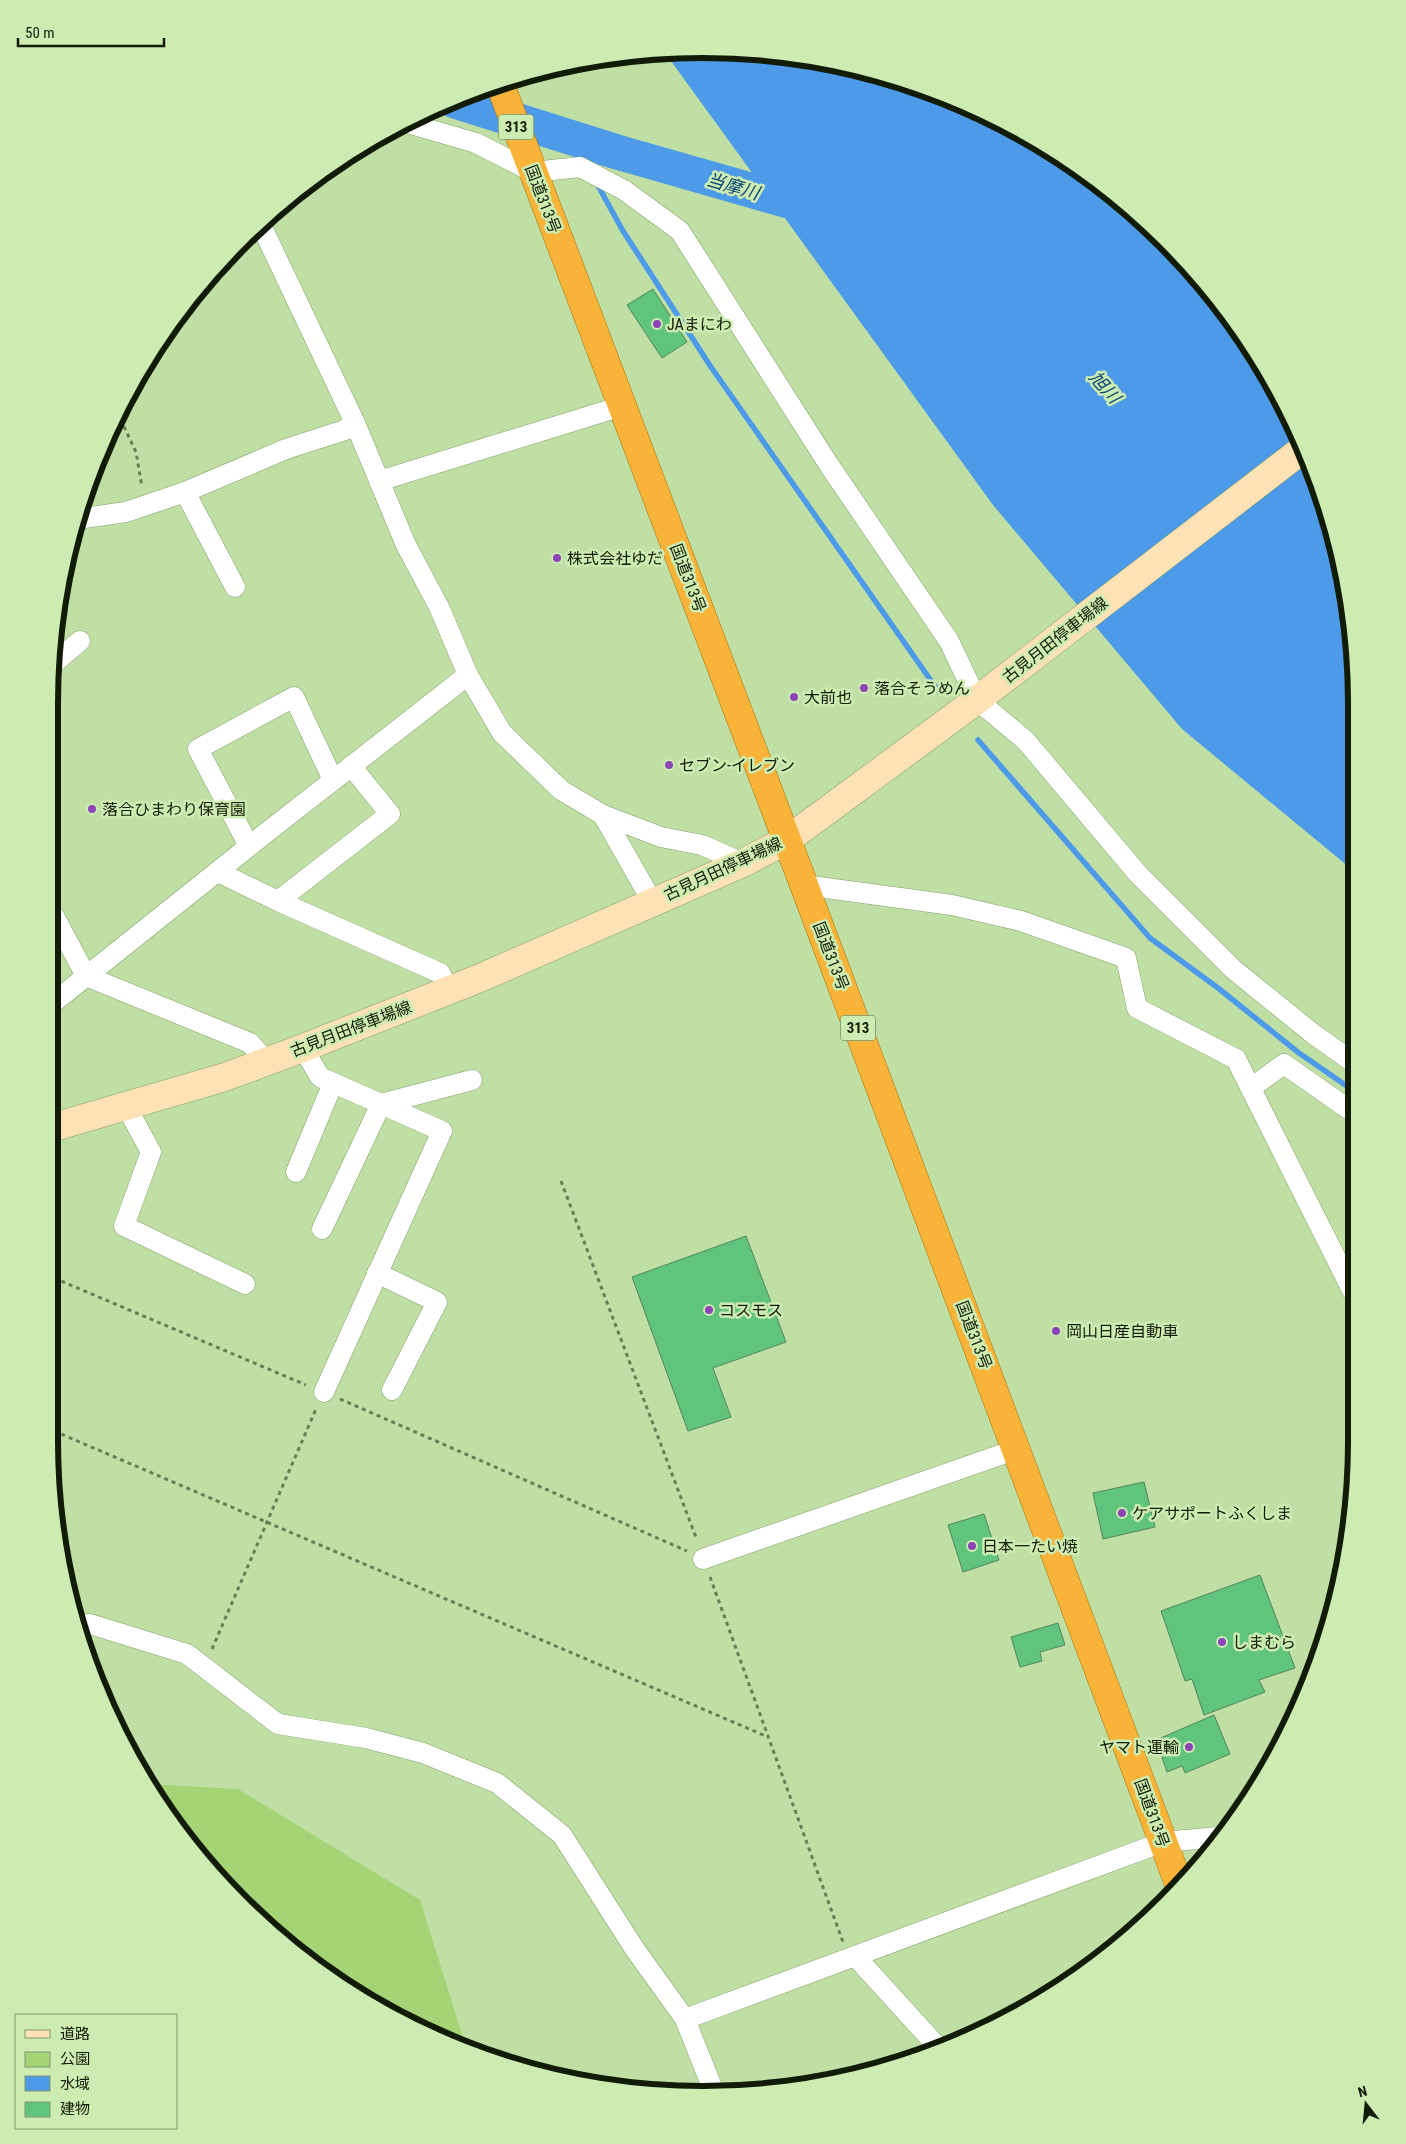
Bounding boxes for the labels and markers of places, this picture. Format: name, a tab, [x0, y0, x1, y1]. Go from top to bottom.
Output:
place label: JAまにわ	[667, 315, 732, 334]
marker: JAまにわ	[651, 318, 663, 330]
place label: 株式会社ゆだ	[567, 549, 663, 568]
marker: 株式会社ゆだ	[551, 552, 563, 564]
place label: 落合そうめん	[874, 679, 970, 698]
marker: 落合そうめん	[858, 682, 870, 694]
place label: 大前也	[804, 688, 852, 707]
marker: 大前也	[788, 691, 800, 703]
place label: セブン-イレブン	[679, 756, 795, 775]
marker: セブン-イレブン	[663, 759, 675, 771]
place label: 落合ひまわり保育園	[102, 800, 246, 819]
marker: 落合ひまわり保育園	[86, 803, 98, 815]
place label: コスモス	[719, 1301, 783, 1320]
marker: コスモス	[703, 1304, 715, 1316]
place label: 岡山日産自動車	[1066, 1322, 1178, 1341]
marker: 岡山日産自動車	[1050, 1325, 1062, 1337]
place label: ケアサポートふくしま	[1132, 1504, 1292, 1523]
marker: ケアサポートふくしま	[1116, 1507, 1128, 1519]
place label: 日本一たい焼	[982, 1537, 1078, 1556]
marker: 日本一たい焼	[966, 1540, 978, 1552]
place label: しまむら	[1232, 1633, 1296, 1652]
marker: しまむら	[1216, 1636, 1228, 1648]
place label: ヤマト運輸	[1099, 1738, 1179, 1757]
marker: ヤマト運輸	[1183, 1741, 1195, 1753]

